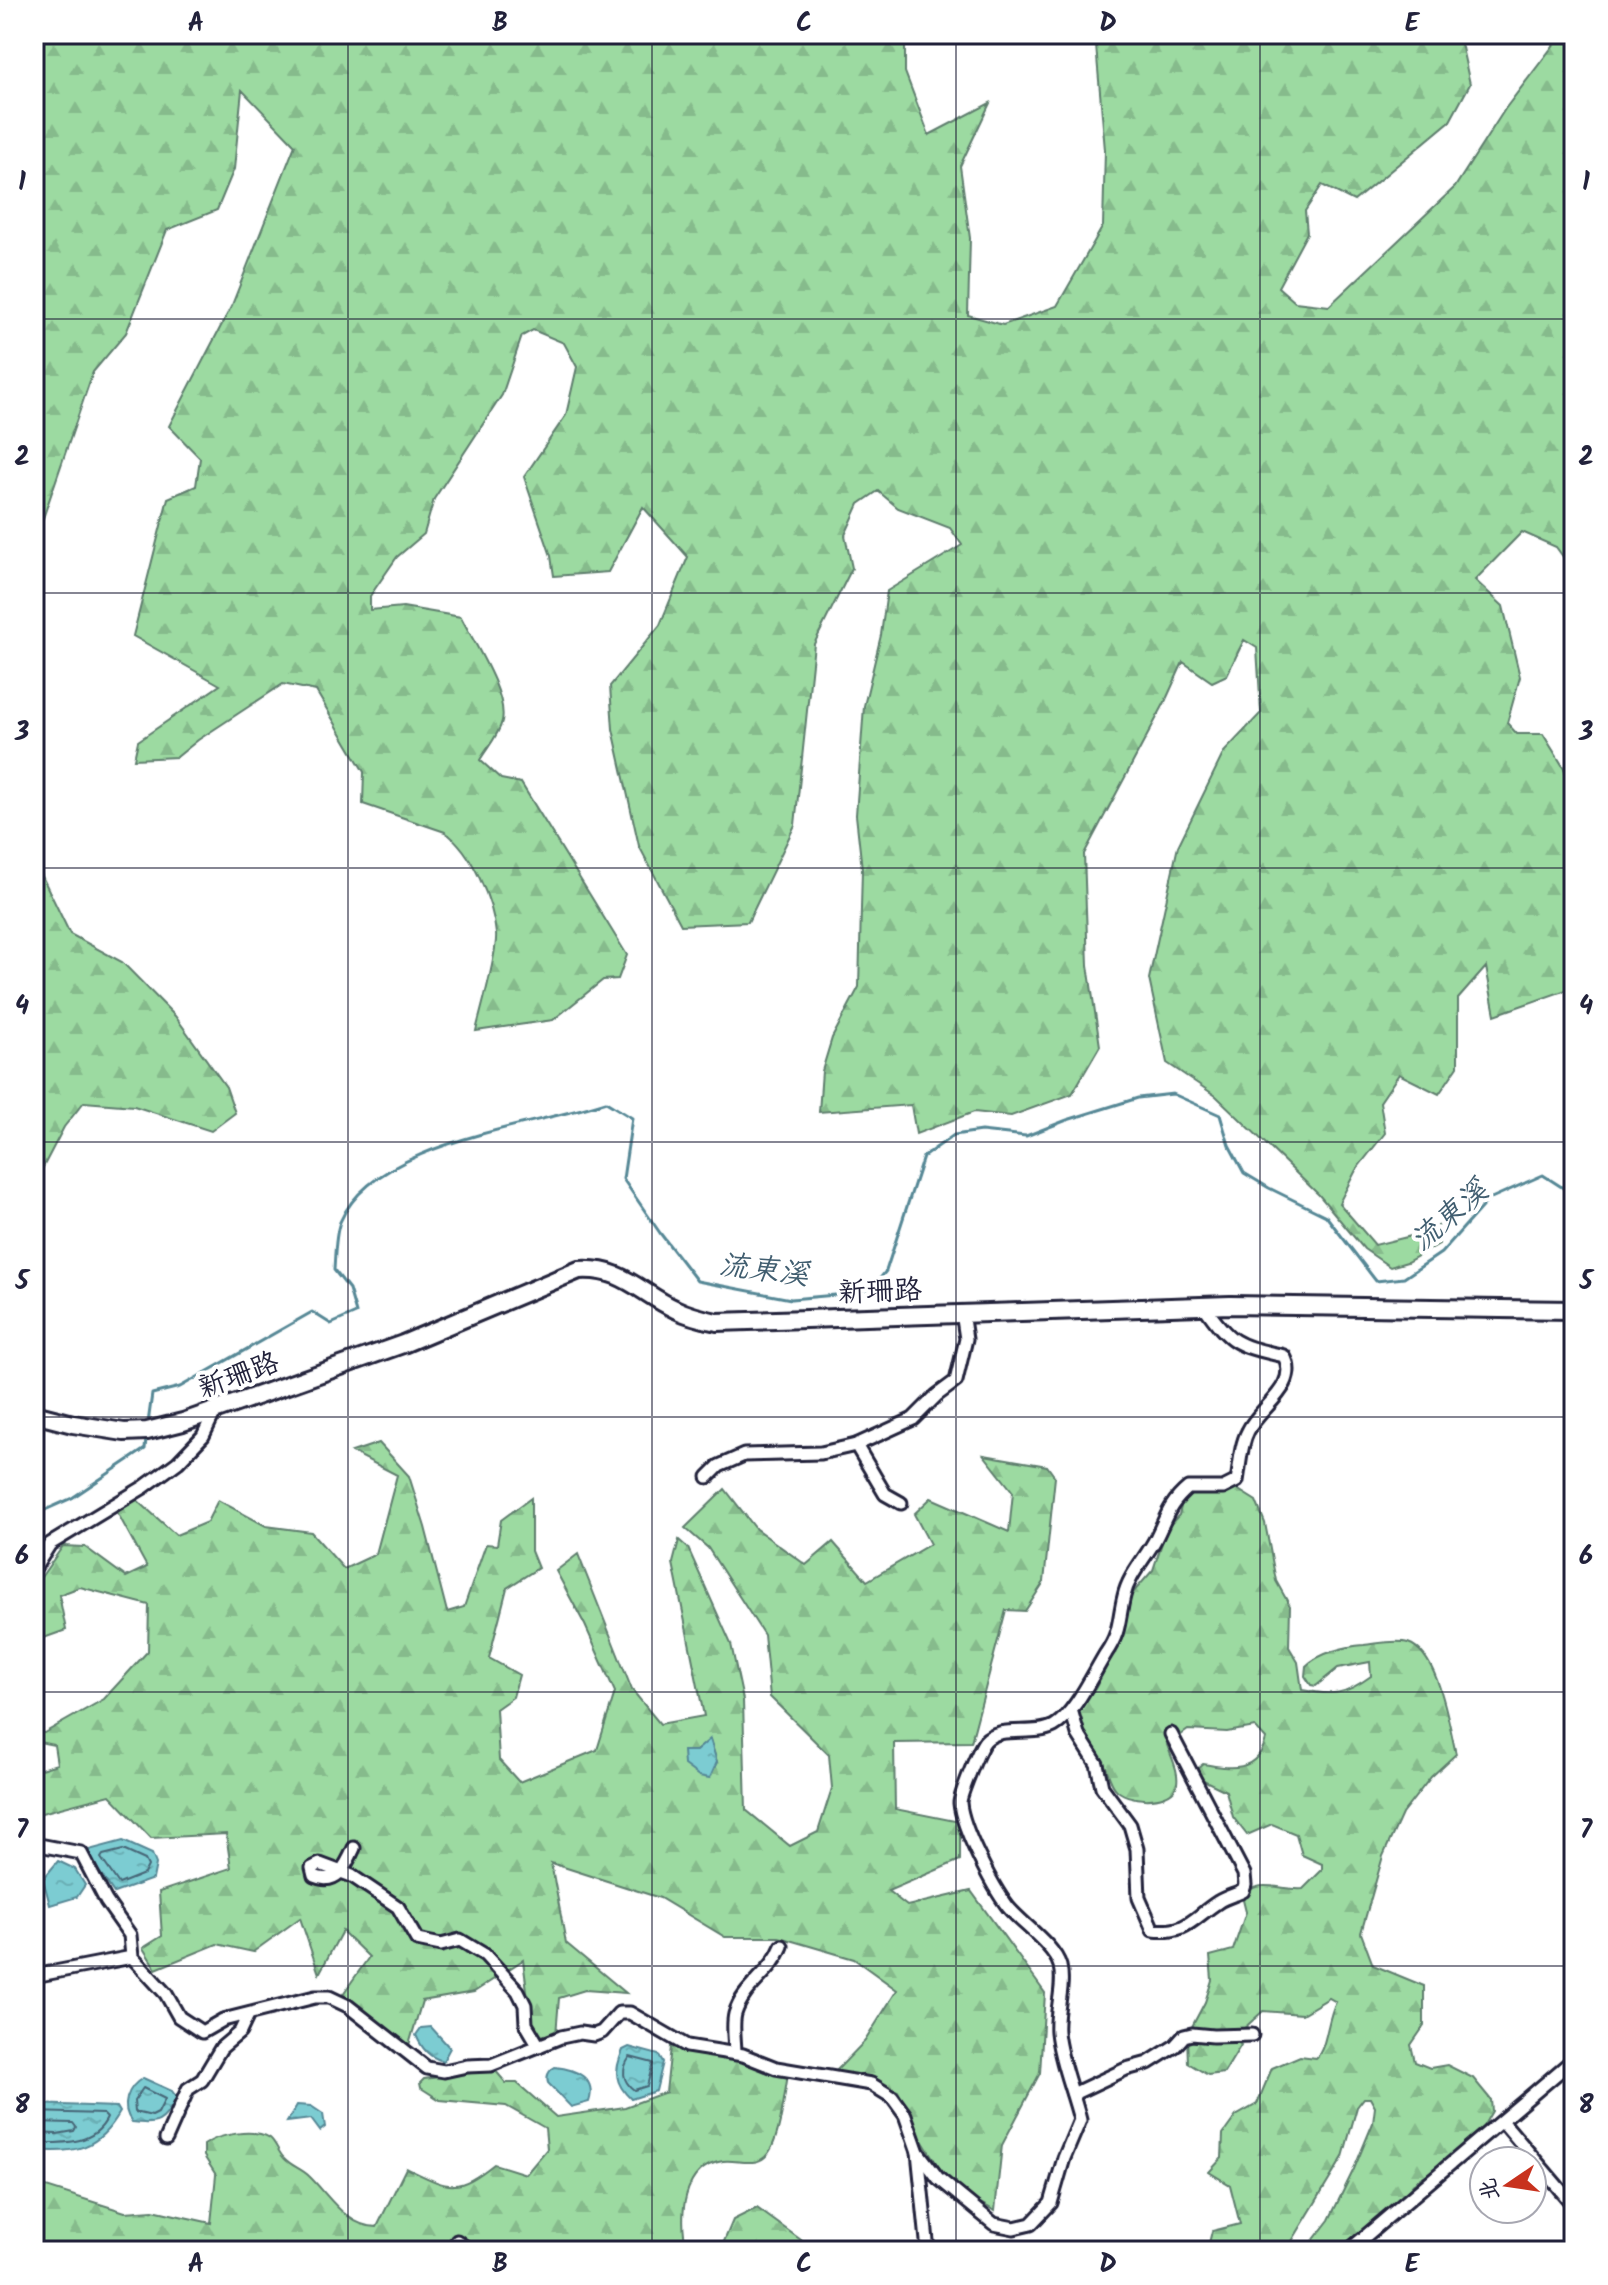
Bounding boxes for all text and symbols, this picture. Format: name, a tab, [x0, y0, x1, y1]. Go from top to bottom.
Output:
text: A	[188, 3, 204, 45]
text: B	[492, 3, 508, 45]
text: C	[796, 3, 812, 45]
text: D	[1099, 3, 1117, 45]
text: E	[1405, 3, 1421, 45]
text: 1	[18, 162, 26, 204]
text: 1	[1582, 162, 1590, 204]
text: 2	[14, 437, 30, 479]
text: 2	[1578, 437, 1594, 479]
text: 3	[14, 712, 29, 754]
text: 3	[1578, 712, 1593, 754]
text: 4	[15, 986, 29, 1028]
text: 4	[1579, 986, 1593, 1028]
water label: 流東溪	[1401, 1168, 1502, 1264]
water label: 流東溪	[716, 1242, 813, 1301]
text: 5	[14, 1261, 30, 1303]
text: 5	[1578, 1261, 1594, 1303]
street label: 新珊路	[837, 1269, 923, 1316]
street label: 新珊路	[192, 1341, 286, 1412]
text: 6	[15, 1536, 29, 1578]
text: 6	[1579, 1536, 1593, 1578]
text: 7	[16, 1810, 29, 1852]
text: 7	[1580, 1810, 1593, 1852]
text: 8	[14, 2085, 30, 2127]
text: 8	[1578, 2085, 1594, 2127]
north arrow	[1468, 2145, 1548, 2225]
text: 北	[1471, 2174, 1510, 2204]
text: A	[188, 2244, 204, 2285]
text: B	[492, 2244, 508, 2285]
text: C	[796, 2244, 812, 2285]
text: D	[1099, 2244, 1117, 2285]
text: E	[1405, 2244, 1421, 2285]

